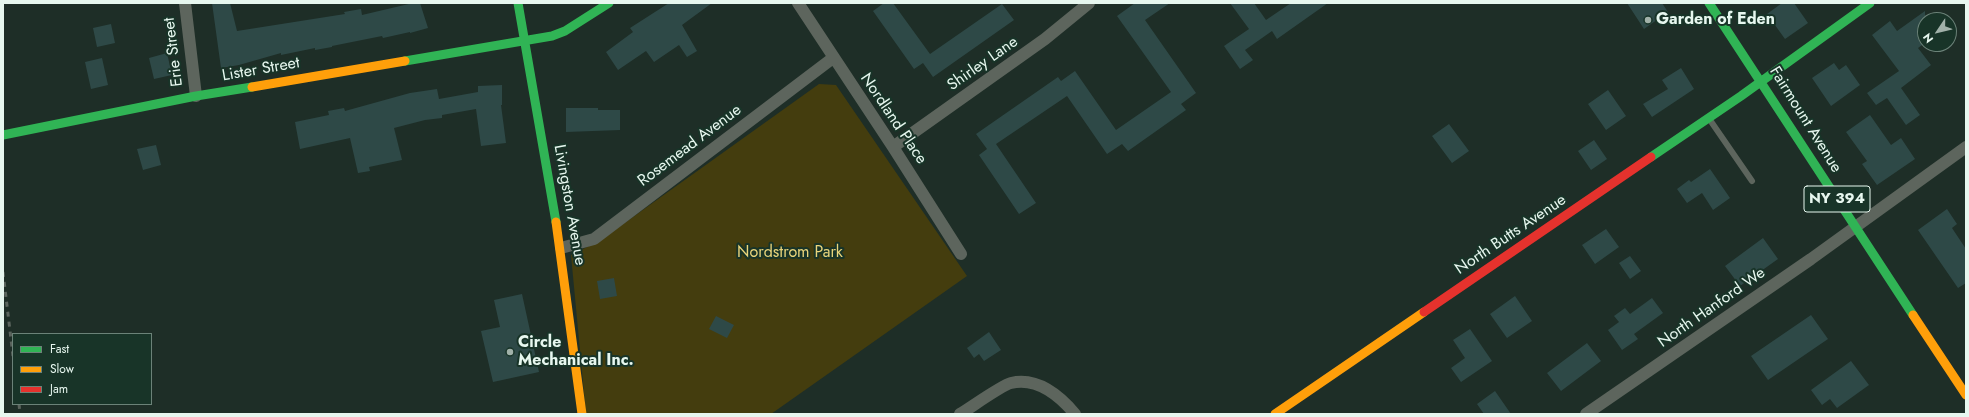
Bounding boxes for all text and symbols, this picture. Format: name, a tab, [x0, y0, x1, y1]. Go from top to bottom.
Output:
place label: Garden of Eden	[1656, 10, 1775, 30]
north arrow	[1917, 12, 1957, 52]
marker: Garden of Eden	[1643, 15, 1653, 25]
street label: Erie Street	[160, 16, 188, 88]
text: N	[1919, 30, 1937, 46]
street label: Shirley Lane	[944, 33, 1022, 95]
street label: Lister Street	[221, 54, 301, 86]
street label: Fairmount Avenue	[1765, 63, 1845, 177]
street label: Nordland Place	[856, 70, 930, 168]
street label: Rosemead Avenue	[634, 101, 746, 191]
street label: Livingston Avenue	[549, 143, 589, 267]
road number: NY 394	[1804, 186, 1870, 212]
street label: North Butts Avenue	[1452, 191, 1570, 279]
park label: Nordstrom Park	[737, 243, 843, 263]
street label: North Hanford We	[1655, 264, 1769, 352]
legend	[12, 333, 152, 405]
place label: Circle Mechanical Inc.	[518, 333, 634, 371]
text: Fast	[50, 340, 69, 358]
marker: Circle Mechanical Inc.	[505, 347, 515, 357]
text: Slow	[50, 360, 74, 378]
text: Jam	[50, 380, 68, 398]

